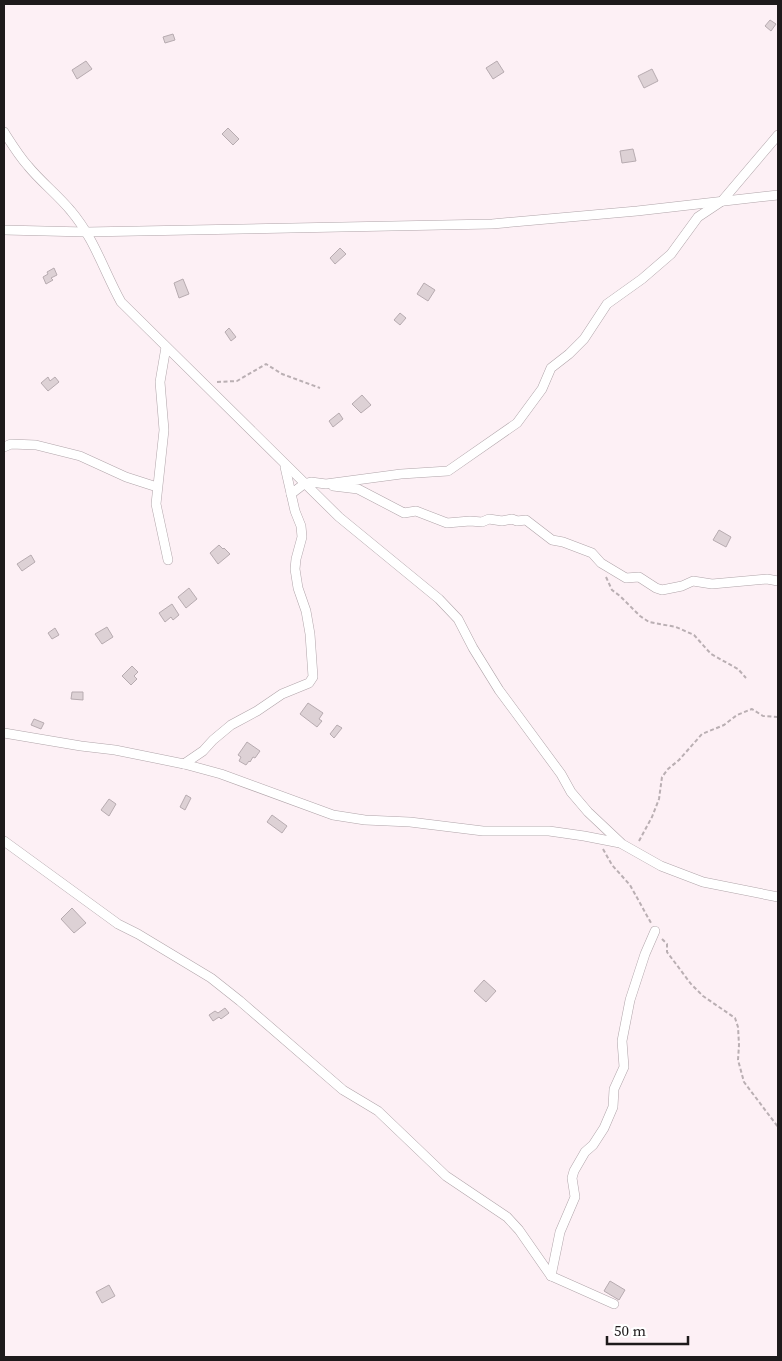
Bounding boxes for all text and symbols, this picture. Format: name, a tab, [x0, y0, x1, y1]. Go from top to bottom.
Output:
scale bar	[607, 1314, 688, 1346]
text: 50 m	[614, 1320, 646, 1341]

